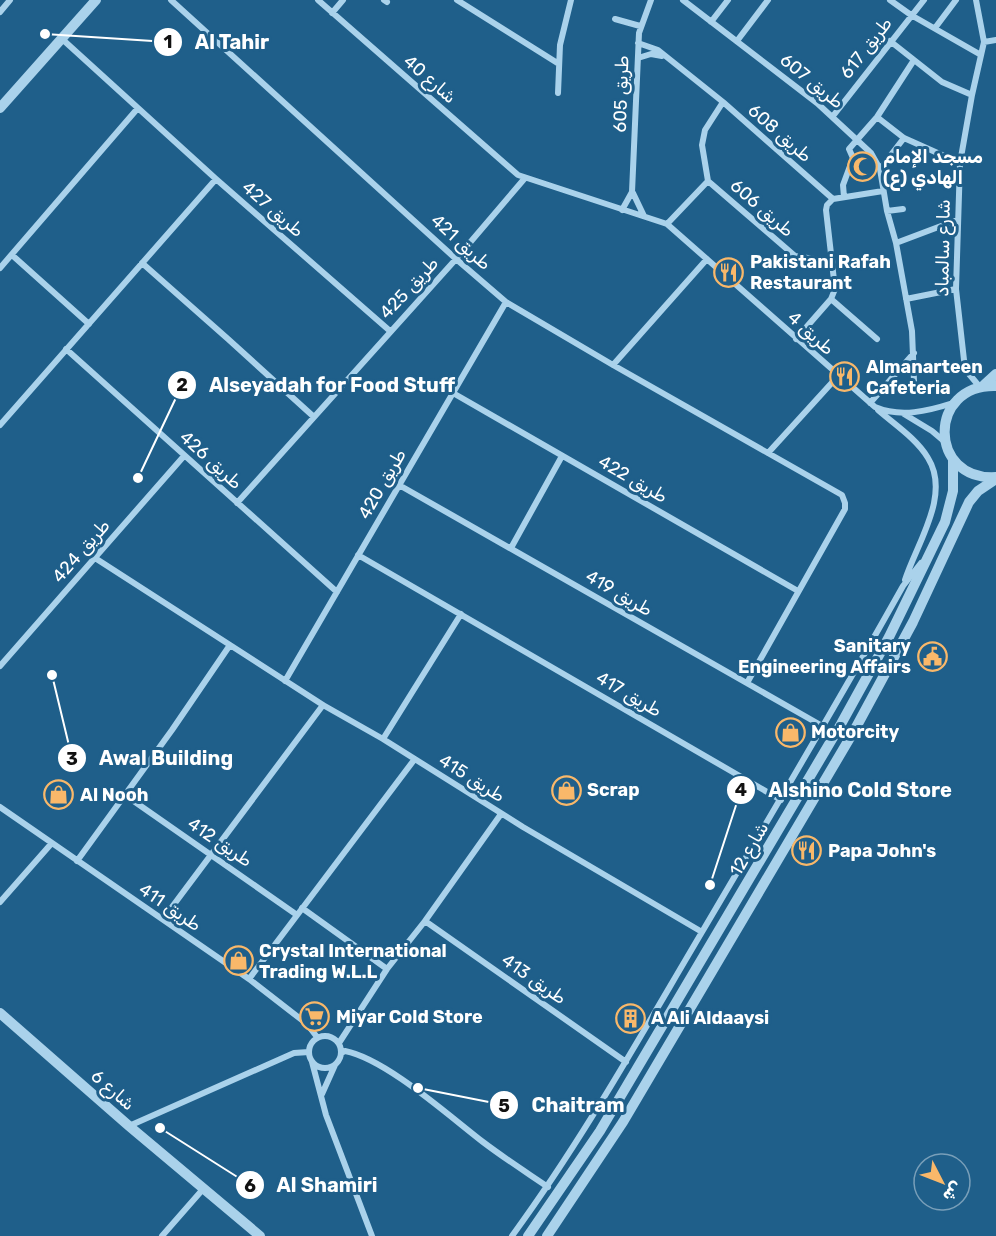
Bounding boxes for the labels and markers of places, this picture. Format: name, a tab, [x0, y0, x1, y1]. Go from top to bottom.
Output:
callout: Al Tahir	[153, 23, 282, 61]
place label: مسجد الإمام الهادي (ع)	[883, 146, 983, 191]
mosque icon: مسجد الإمام الهادي (ع)	[846, 151, 878, 183]
place label: Pakistani Rafah Restaurant	[750, 251, 891, 294]
restaurant icon: Pakistani Rafah Restaurant	[713, 256, 745, 288]
place label: Almanarteen Cafeteria	[866, 356, 983, 399]
restaurant icon: Almanarteen Cafeteria	[829, 361, 861, 393]
callout: Alseyadah for Food Stuff	[167, 366, 468, 404]
place label: Sanitary Engineering Affairs	[738, 635, 911, 678]
public building icon: Sanitary Engineering Affairs	[916, 640, 948, 672]
shop icon: Motorcity	[774, 716, 806, 748]
place label: Motorcity	[811, 721, 900, 743]
callout: Awal Building	[57, 739, 245, 777]
callout: Alshino Cold Store	[726, 771, 964, 809]
shop icon: Scrap	[550, 774, 582, 806]
shop icon: Al Nooh	[43, 779, 75, 811]
place label: Scrap	[587, 779, 640, 801]
place label: Al Nooh	[80, 784, 149, 806]
restaurant icon: Papa John's	[791, 835, 823, 867]
place label: Papa John's	[828, 840, 936, 862]
place label: Crystal International Trading W.L.L	[259, 940, 447, 983]
shop icon: Crystal International Trading W.L.L	[222, 945, 254, 977]
supermarket icon: Miyar Cold Store	[299, 1001, 331, 1033]
building icon: A Ali Aldaaysi	[614, 1002, 646, 1034]
place label: Miyar Cold Store	[336, 1006, 483, 1028]
place label: A Ali Aldaaysi	[651, 1007, 769, 1029]
callout: Chaitram	[489, 1086, 636, 1124]
callout: Al Shamiri	[235, 1166, 390, 1204]

